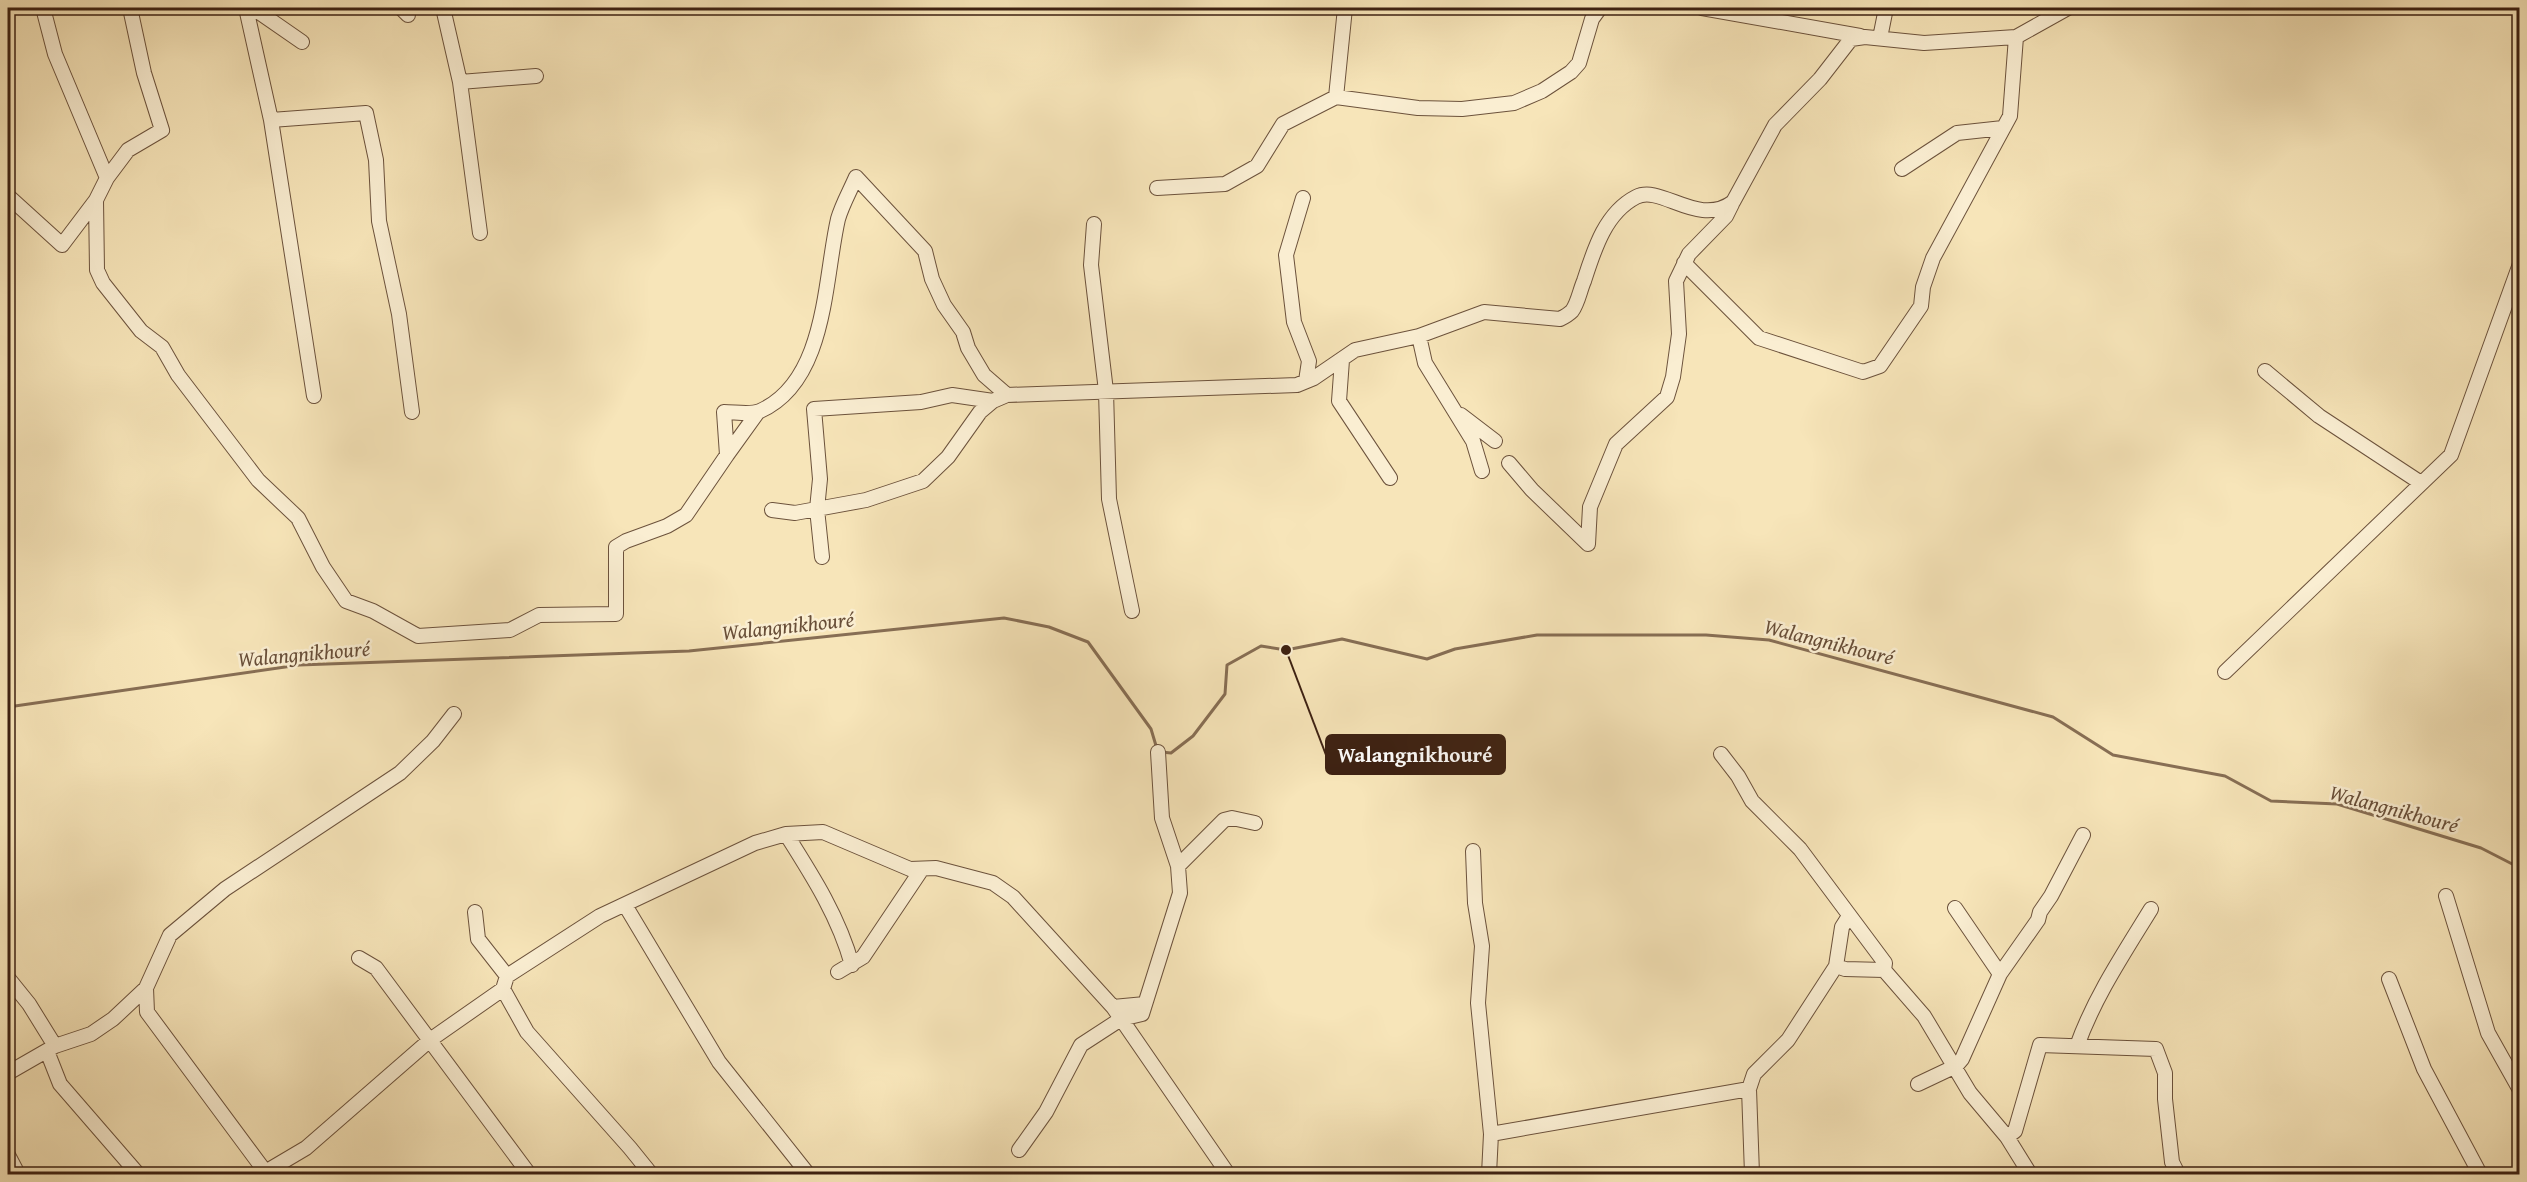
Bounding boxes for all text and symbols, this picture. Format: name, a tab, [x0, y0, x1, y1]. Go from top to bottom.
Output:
water label: Walangnikhouré	[720, 603, 856, 648]
water label: Walangnikhouré	[1761, 610, 1898, 673]
water label: Walangnikhouré	[237, 632, 372, 675]
callout: Walangnikhouré	[1326, 735, 1505, 774]
text: Walangnikhouré	[1338, 739, 1493, 770]
water label: Walangnikhouré	[2326, 776, 2463, 841]

